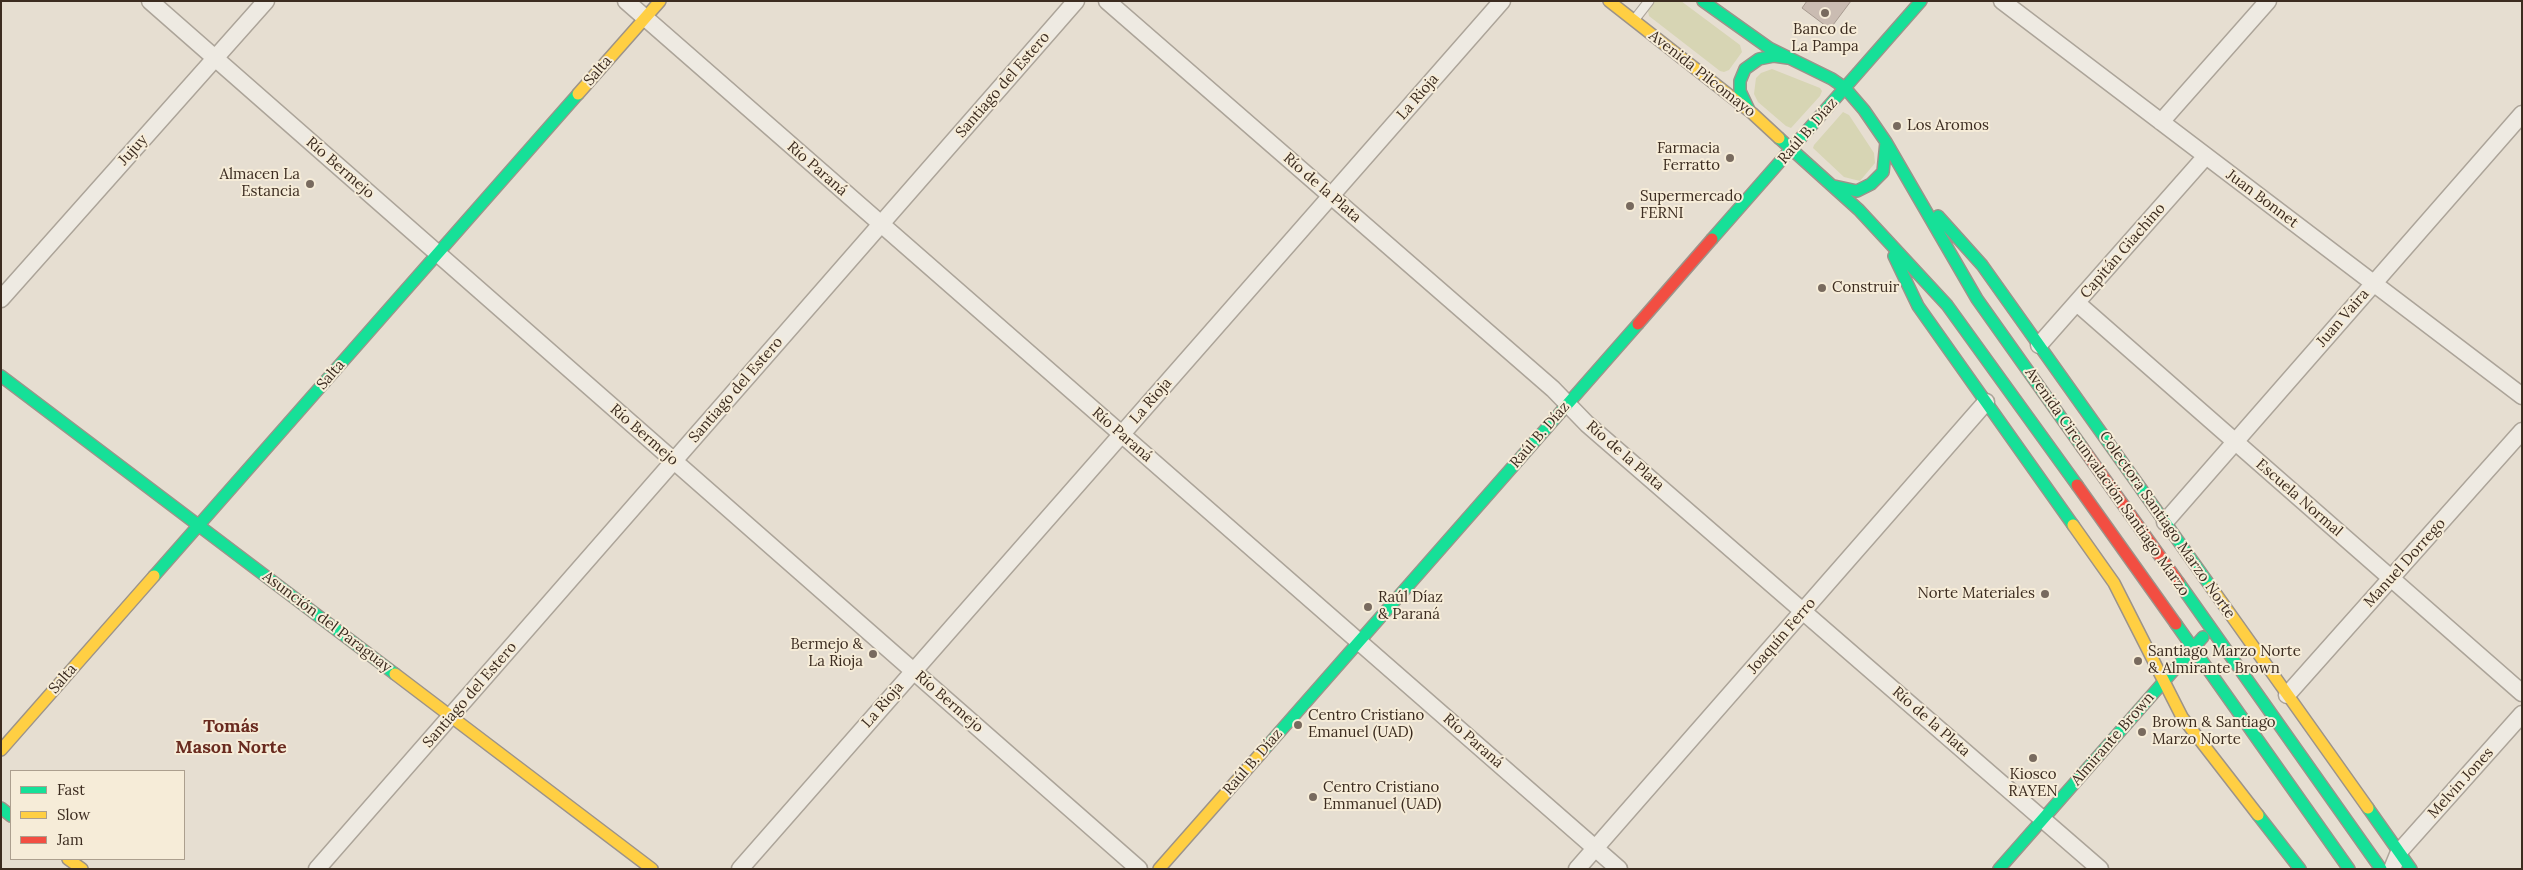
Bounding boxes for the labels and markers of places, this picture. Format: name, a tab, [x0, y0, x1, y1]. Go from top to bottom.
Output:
marker: Banco de La Pampa	[1819, 7, 1831, 19]
place label: Banco de La Pampa	[1791, 21, 1859, 56]
place label: Los Aromos	[1907, 117, 1989, 135]
marker: Los Aromos	[1891, 120, 1903, 132]
place label: Farmacia Ferratto	[1657, 140, 1720, 175]
marker: Farmacia Ferratto	[1724, 152, 1736, 164]
place label: Almacen La Estancia	[220, 166, 300, 201]
marker: Almacen La Estancia	[304, 178, 316, 190]
place label: Supermercado FERNI	[1640, 188, 1742, 223]
marker: Supermercado FERNI	[1624, 200, 1636, 212]
place label: Construir	[1832, 279, 1899, 297]
marker: Construir	[1816, 282, 1828, 294]
place label: Norte Materiales	[1918, 585, 2035, 603]
marker: Norte Materiales	[2039, 588, 2051, 600]
place label: Raúl Díaz & Paraná	[1378, 589, 1443, 624]
marker: Raúl Díaz & Paraná	[1362, 601, 1374, 613]
place label: Bermejo & La Rioja	[790, 636, 863, 671]
place label: Santiago Marzo Norte & Almirante Brown	[2148, 643, 2301, 678]
marker: Bermejo & La Rioja	[867, 648, 879, 660]
marker: Santiago Marzo Norte & Almirante Brown	[2132, 655, 2144, 667]
place label: Centro Cristiano Emanuel (UAD)	[1308, 707, 1424, 742]
place label: Brown & Santiago Marzo Norte	[2152, 714, 2276, 749]
marker: Centro Cristiano Emanuel (UAD)	[1292, 719, 1304, 731]
marker: Brown & Santiago Marzo Norte	[2136, 726, 2148, 738]
marker: Kiosco RAYEN	[2027, 752, 2039, 764]
place label: Kiosco RAYEN	[2008, 766, 2058, 801]
place label: Centro Cristiano Emmanuel (UAD)	[1323, 779, 1441, 814]
marker: Centro Cristiano Emmanuel (UAD)	[1307, 791, 1319, 803]

